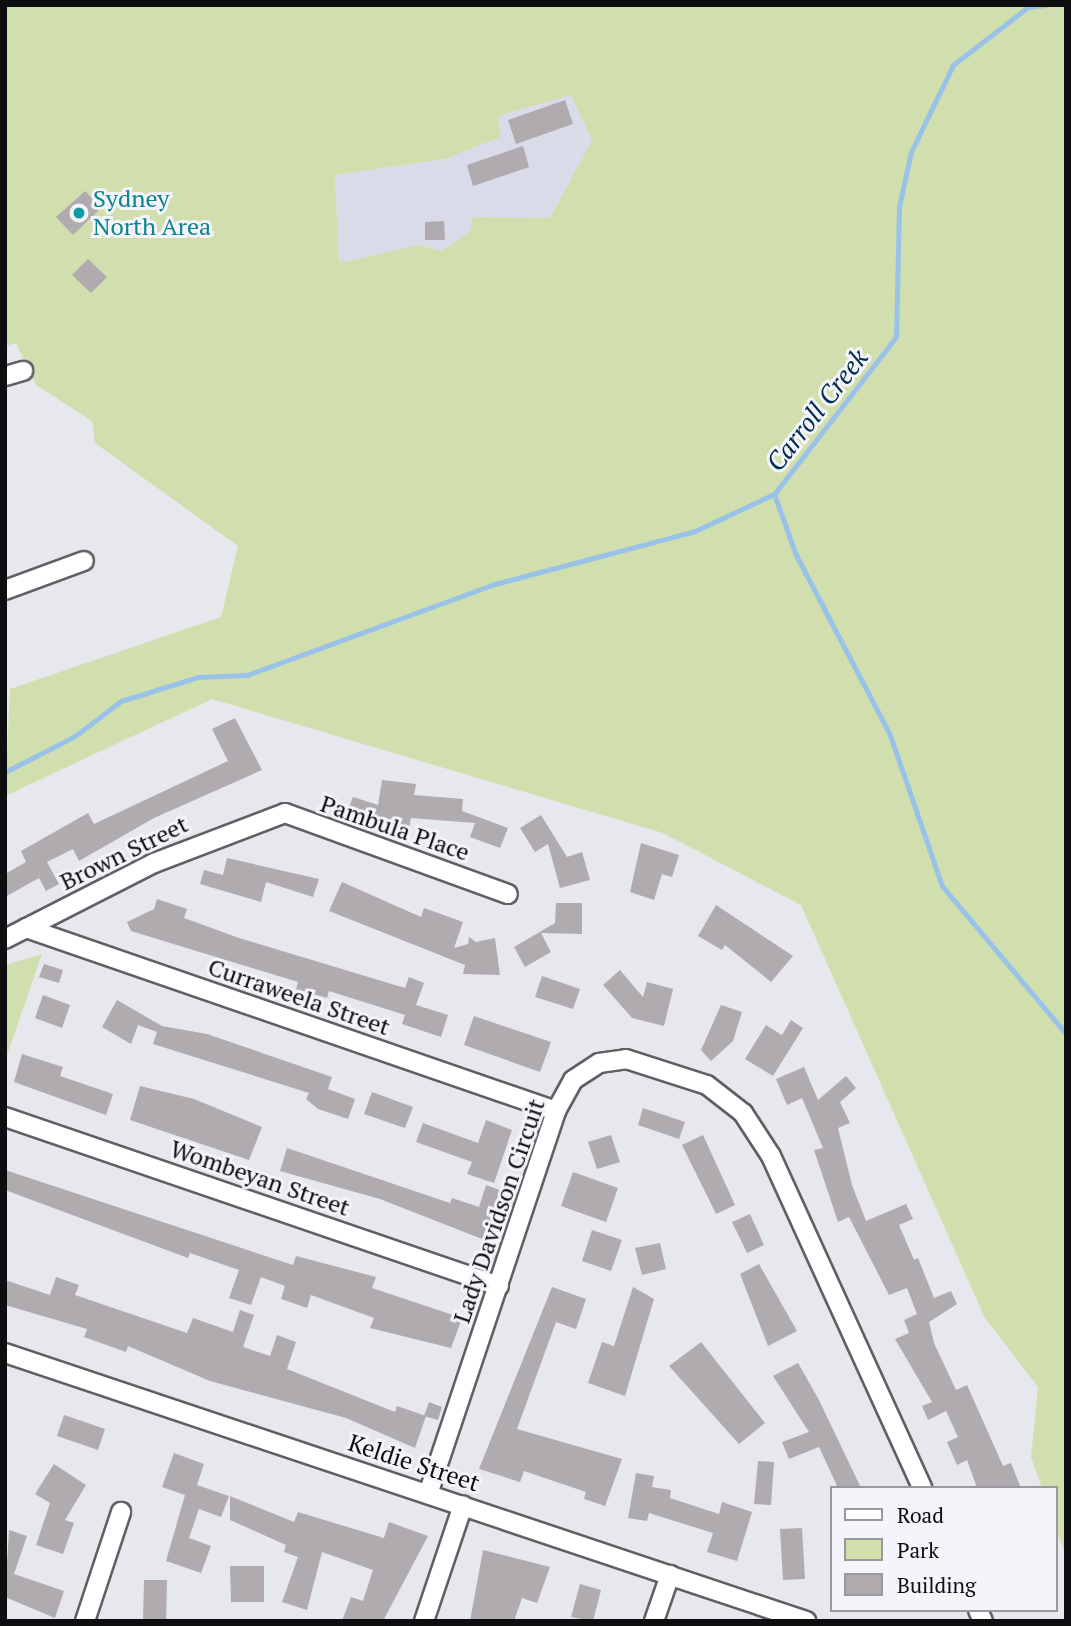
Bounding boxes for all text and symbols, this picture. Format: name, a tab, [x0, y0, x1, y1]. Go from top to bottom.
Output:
place label: Sydney North Area	[93, 185, 212, 241]
marker: Sydney North Area	[71, 205, 87, 221]
water label: Carroll Creek	[760, 343, 874, 477]
street label: Pambula Place	[317, 789, 473, 867]
street label: Brown Street	[55, 810, 193, 896]
street label: Curraweela Street	[204, 952, 394, 1042]
street label: Lady Davidson Circuit	[447, 1095, 551, 1327]
street label: Wombeyan Street	[166, 1134, 354, 1222]
street label: Keldie Street	[345, 1428, 483, 1498]
legend	[830, 1486, 1057, 1612]
text: Road	[897, 1501, 944, 1529]
text: Park	[897, 1536, 939, 1564]
text: Building	[897, 1571, 976, 1599]

